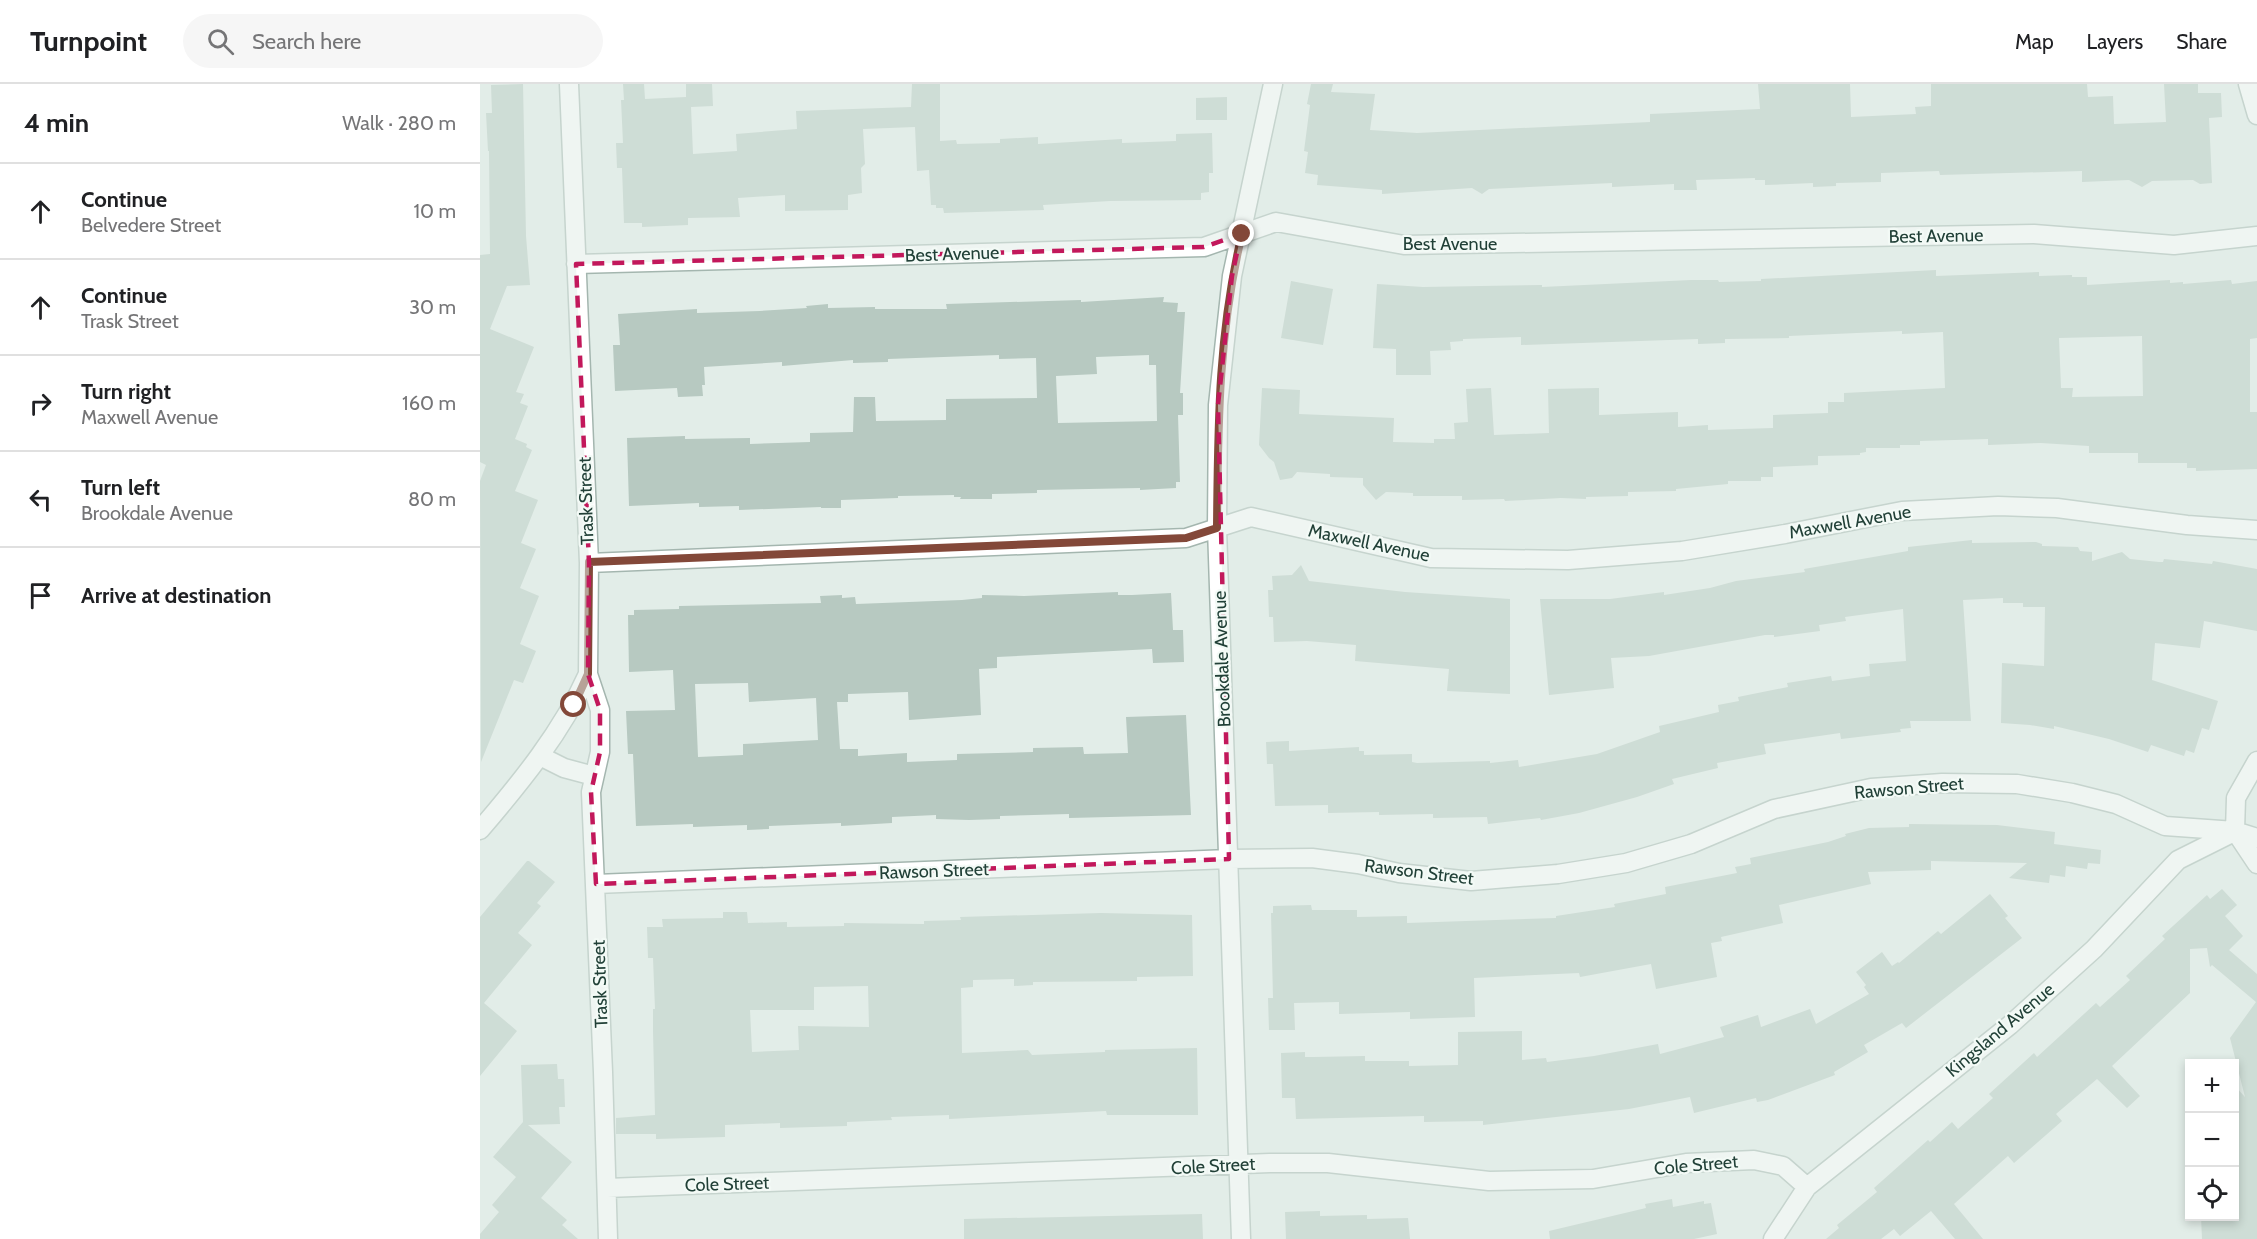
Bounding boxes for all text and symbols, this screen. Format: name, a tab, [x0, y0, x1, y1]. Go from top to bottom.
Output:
search box	[183, 14, 603, 68]
text: Turnpoint	[30, 24, 147, 58]
icon: search	[204, 25, 237, 58]
text: Search here	[252, 28, 361, 55]
text: Map	[2015, 29, 2054, 54]
text: Layers	[2087, 29, 2143, 54]
text: Share	[2176, 29, 2227, 54]
text: 4 min	[24, 107, 89, 139]
text: Walk · 280 m	[342, 111, 456, 135]
text: Continue	[81, 186, 167, 213]
icon: ahead	[24, 195, 57, 228]
text: 10 m	[413, 199, 456, 223]
text: Belvedere Street	[81, 213, 221, 237]
route end	[1228, 220, 1254, 246]
street label: Best Avenue	[1889, 224, 1983, 248]
street label: Best Avenue	[1403, 233, 1497, 255]
street label: Best Avenue	[904, 241, 1000, 267]
text: Continue	[81, 282, 167, 309]
icon: ahead	[24, 291, 57, 324]
text: 30 m	[409, 295, 456, 319]
text: Trask Street	[81, 309, 179, 333]
text: Turn right	[81, 378, 171, 405]
icon: right	[24, 387, 57, 420]
text: 160 m	[402, 391, 456, 415]
text: Maxwell Avenue	[81, 405, 218, 429]
street label: Trask Street	[573, 457, 599, 545]
text: Turn left	[81, 474, 160, 501]
icon: left	[24, 483, 57, 516]
text: 80 m	[408, 487, 456, 511]
street label: Maxwell Avenue	[1787, 500, 1913, 544]
text: Brookdale Avenue	[81, 501, 233, 525]
street label: Maxwell Avenue	[1306, 519, 1432, 567]
icon: arrive	[24, 579, 57, 612]
text: Arrive at destination	[81, 582, 271, 609]
street label: Brookdale Avenue	[1209, 590, 1235, 728]
route start	[560, 691, 586, 717]
street label: Rawson Street	[1853, 772, 1965, 804]
street label: Rawson Street	[1363, 854, 1475, 890]
street label: Rawson Street	[879, 858, 989, 884]
street label: Trask Street	[587, 940, 613, 1028]
street label: Kingsland Avenue	[1941, 978, 2059, 1082]
map controls	[2185, 1059, 2239, 1221]
button: +	[2185, 1059, 2239, 1113]
button: −	[2185, 1113, 2239, 1167]
street label: Cole Street	[1653, 1150, 1739, 1180]
street label: Cole Street	[1170, 1153, 1256, 1179]
button: locate	[2185, 1167, 2239, 1221]
street label: Cole Street	[684, 1172, 770, 1196]

